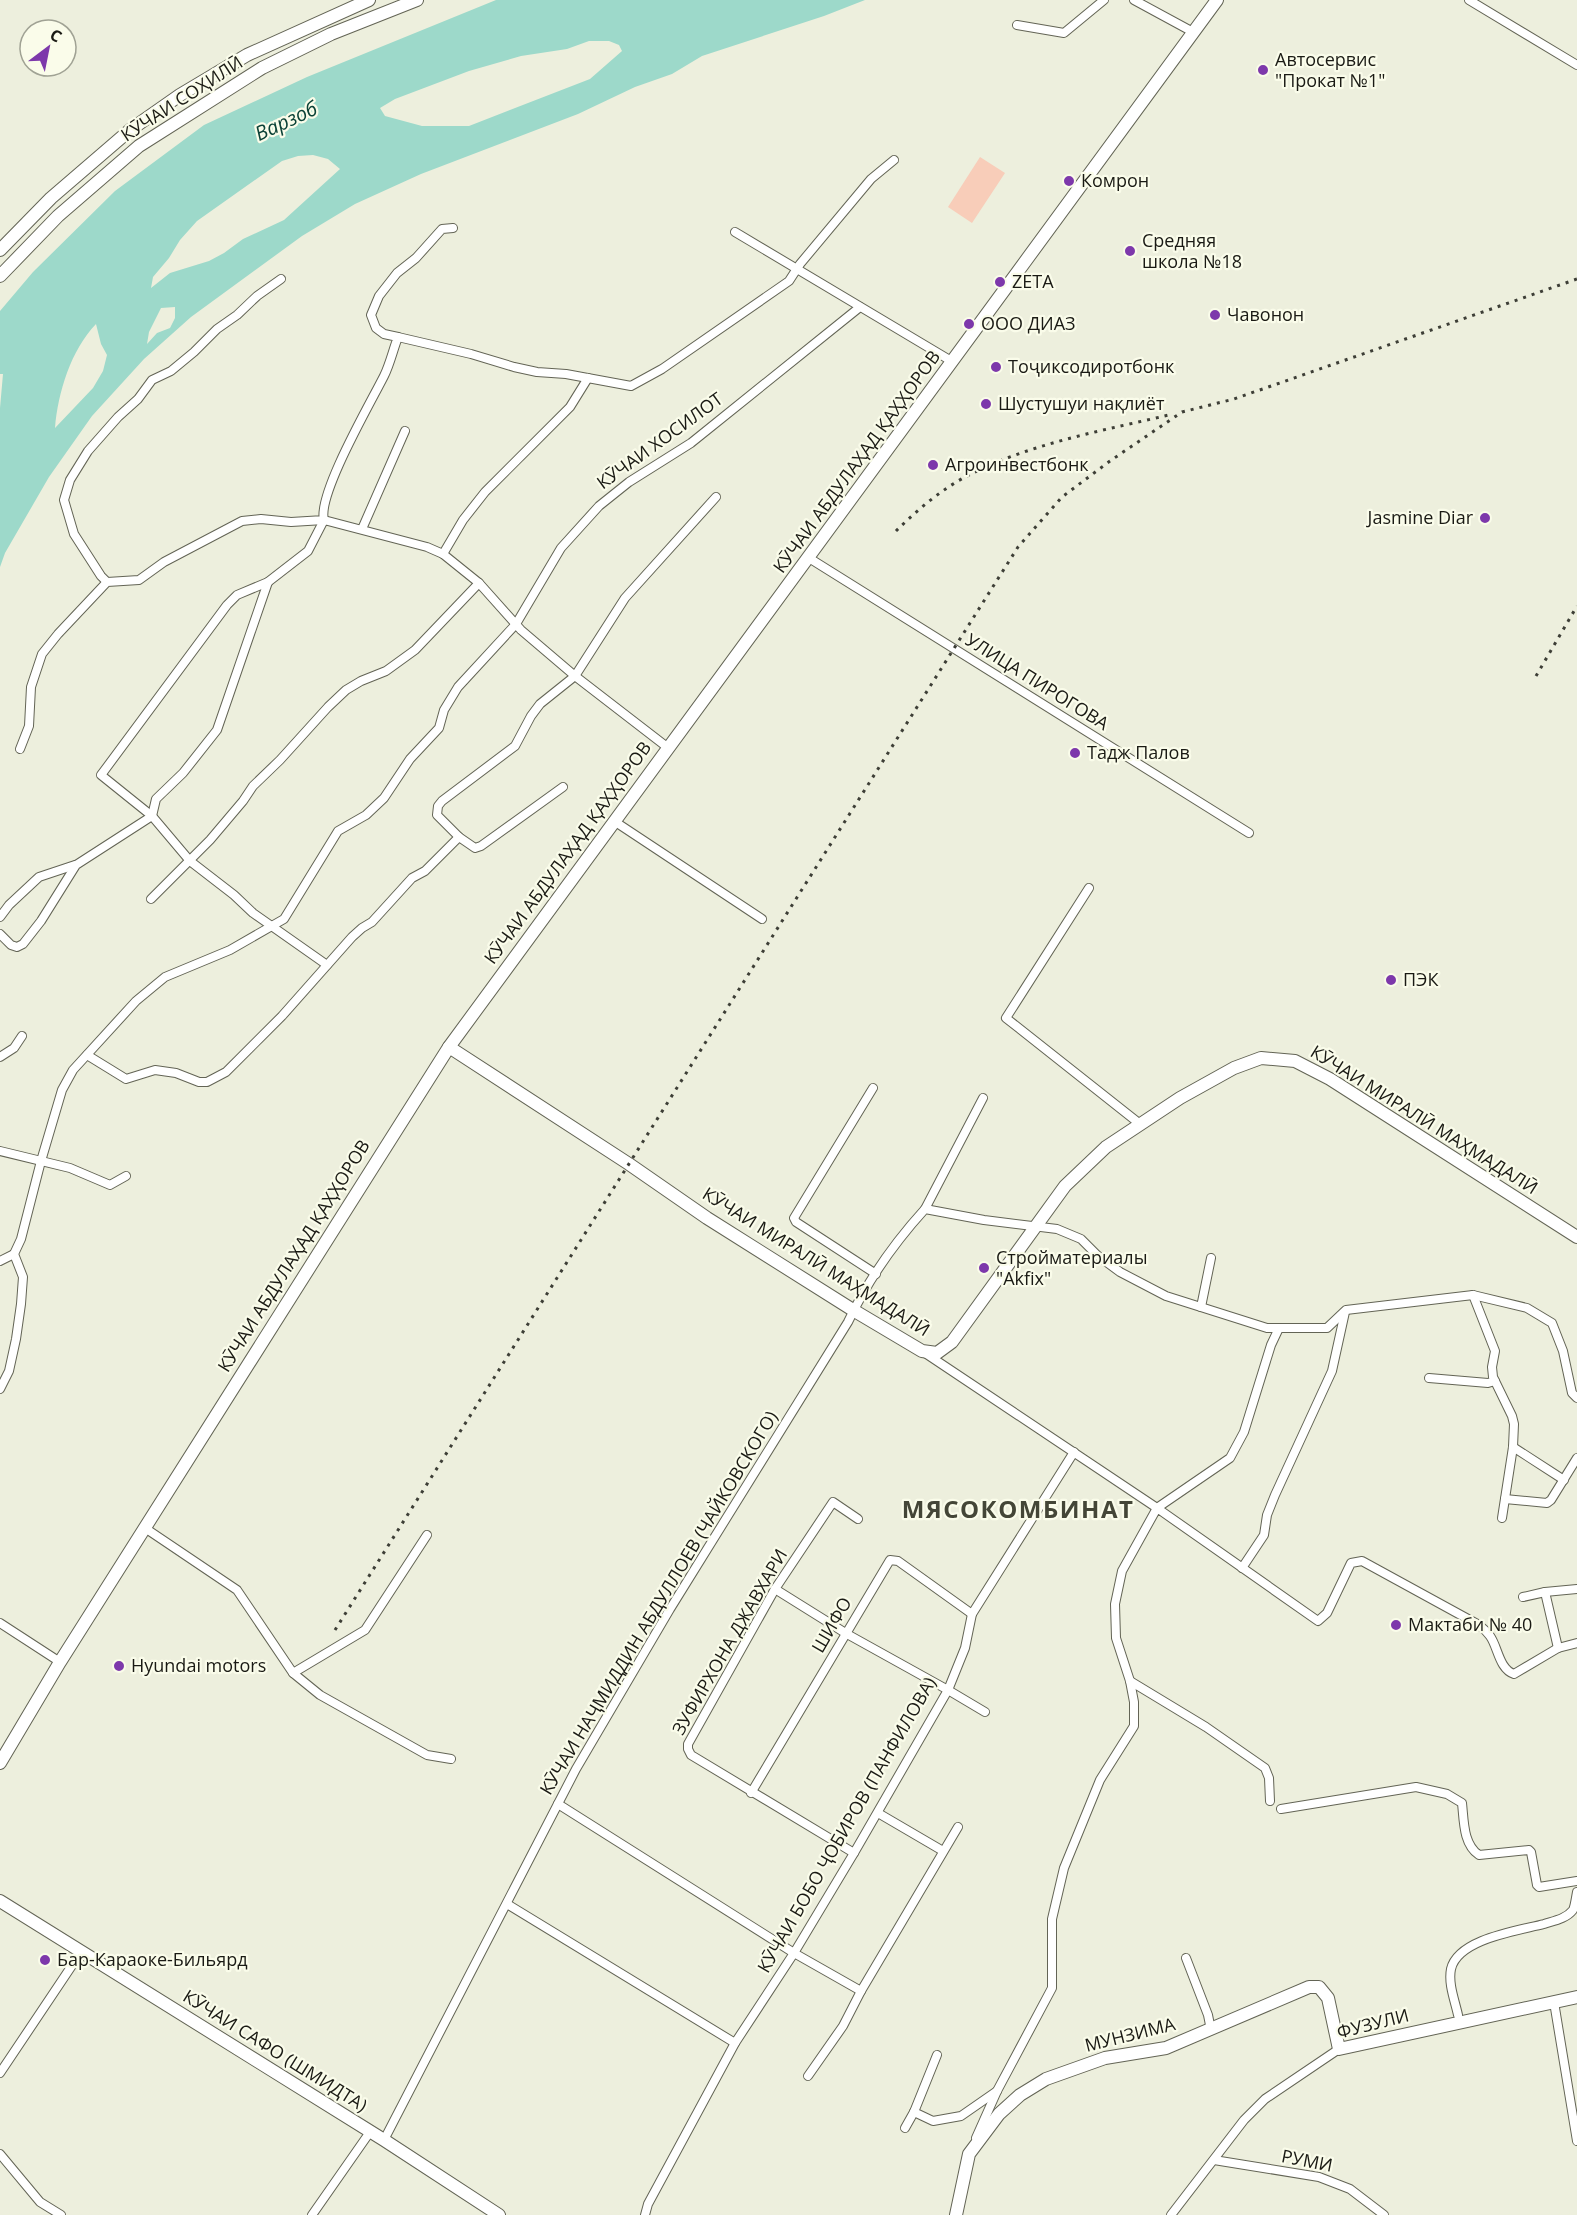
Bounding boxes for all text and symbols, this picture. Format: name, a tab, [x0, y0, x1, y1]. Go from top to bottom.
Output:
north arrow	[18, 18, 78, 78]
text: С	[46, 23, 66, 47]
place label: Автосервис "Прокат №1"	[1275, 47, 1385, 92]
street label: КӮЧАИ СОҲИЛӢ	[116, 50, 247, 147]
marker: Автосервис "Прокат №1"	[1256, 63, 1270, 77]
water label: Варзоб	[250, 94, 322, 147]
place label: Комрон	[1081, 168, 1149, 192]
marker: Комрон	[1062, 174, 1076, 188]
place label: Средняя школа №18	[1142, 228, 1242, 273]
marker: Средняя школа №18	[1123, 244, 1137, 258]
place label: ZETA	[1012, 269, 1054, 293]
marker: ZETA	[993, 275, 1007, 289]
place label: Чавонон	[1227, 302, 1304, 326]
marker: Чавонон	[1208, 308, 1222, 322]
place label: ООО ДИАЗ	[981, 311, 1076, 335]
marker: ООО ДИАЗ	[962, 317, 976, 331]
street label: КӮЧАИ АБДУЛАҲАД ҚАҲҲОРОВ	[767, 345, 945, 578]
place label: Тоҷиксодиротбонк	[1008, 354, 1175, 378]
marker: Тоҷиксодиротбонк	[989, 360, 1003, 374]
street label: КӮЧАИ ХОСИЛОТ	[592, 386, 727, 494]
place label: Шустушуи нақлиёт	[998, 391, 1165, 415]
marker: Шустушуи нақлиёт	[979, 397, 993, 411]
place label: Агроинвестбонк	[945, 452, 1089, 476]
marker: Агроинвестбонк	[926, 458, 940, 472]
place label: Jasmine Diar	[1366, 505, 1474, 529]
marker: Jasmine Diar	[1478, 511, 1492, 525]
street label: УЛИЦА ПИРОГОВА	[961, 627, 1114, 735]
street label: КӮЧАИ АБДУЛАҲАД ҚАҲҲОРОВ	[478, 736, 656, 969]
place label: Тадж Палов	[1087, 740, 1190, 764]
marker: Тадж Палов	[1068, 746, 1082, 760]
place label: ПЭК	[1403, 967, 1438, 991]
marker: ПЭК	[1384, 973, 1398, 987]
street label: КӮЧАИ МИРАЛӢ МАҲМАДАЛӢ	[1306, 1039, 1543, 1199]
street label: КӮЧАИ АБДУЛАҲАД ҚАҲҲОРОВ	[212, 1135, 375, 1376]
street label: КӮЧАИ МИРАЛӢ МАҲМАДАЛӢ	[698, 1181, 935, 1341]
place label: Стройматериалы "Akfix"	[996, 1245, 1147, 1290]
marker: Стройматериалы "Akfix"	[977, 1261, 991, 1275]
street label: КӮЧАИ НАҶМИДДИН АБДУЛЛОЕВ (ЧАЙКОВСКОГО)	[534, 1406, 783, 1799]
district label: МЯСОКОМБИНАТ	[902, 1492, 1134, 1525]
street label: ЗУФИРХОНА ДЖАВХАРИ	[666, 1544, 792, 1739]
street label: ШИФО	[806, 1592, 857, 1657]
place label: Мактаби № 40	[1408, 1612, 1532, 1636]
marker: Мактаби № 40	[1389, 1618, 1403, 1632]
place label: Hyundai motors	[131, 1653, 266, 1677]
marker: Hyundai motors	[112, 1659, 126, 1673]
street label: КӮЧАИ БОБО ҶОБИРОВ (ПАНФИЛОВА)	[751, 1672, 941, 1977]
place label: Бар-Караоке-Бильярд	[57, 1947, 248, 1971]
marker: Бар-Караоке-Бильярд	[38, 1953, 52, 1967]
street label: КӮЧАИ САФО (ШМИДТА)	[179, 1984, 372, 2117]
street label: ФУЗУЛИ	[1334, 2003, 1411, 2044]
street label: МУНЗИМА	[1082, 2011, 1178, 2057]
street label: РУМИ	[1279, 2143, 1335, 2177]

